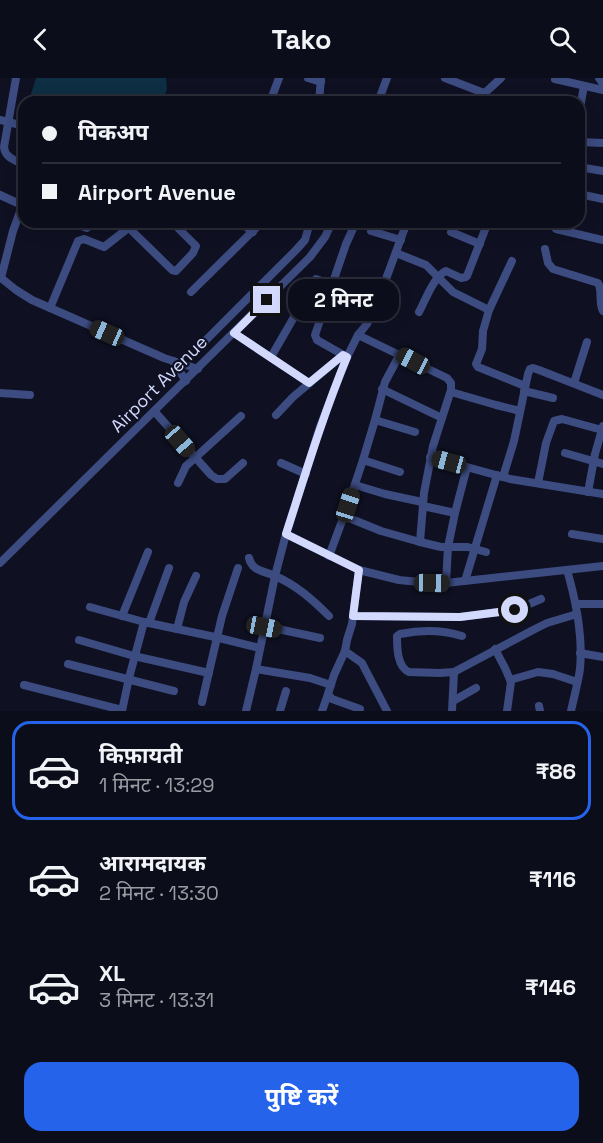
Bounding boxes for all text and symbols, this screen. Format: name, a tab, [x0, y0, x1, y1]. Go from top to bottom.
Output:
text: Tako	[271, 22, 332, 57]
icon: back	[24, 23, 57, 56]
icon: search	[546, 23, 579, 56]
text: पिकअप	[78, 118, 149, 146]
text: Airport Avenue	[78, 178, 236, 206]
callout: 2 मिनट	[288, 279, 399, 321]
route end	[253, 286, 280, 313]
text: 2 मिनट	[314, 287, 373, 313]
car	[87, 317, 127, 349]
street label: Airport Avenue	[105, 330, 212, 437]
car	[393, 345, 433, 377]
car	[161, 422, 199, 460]
car	[429, 449, 469, 475]
car	[334, 485, 362, 525]
car	[414, 574, 450, 592]
route start	[501, 596, 528, 623]
car	[245, 615, 283, 639]
text: किफ़ायती	[99, 741, 183, 769]
icon: car	[27, 744, 81, 798]
text: ₹86	[536, 757, 576, 785]
text: 1 मिनट · 13:29	[99, 772, 215, 798]
text: आरामदायक	[99, 849, 206, 877]
icon: car	[27, 852, 81, 906]
text: ₹116	[529, 865, 576, 893]
text: 2 मिनट · 13:30	[99, 880, 219, 906]
text: XL	[99, 959, 125, 987]
icon: car	[27, 960, 81, 1014]
text: ₹146	[525, 973, 576, 1001]
text: 3 मिनट · 13:31	[99, 987, 214, 1013]
button: पुष्टि करें	[24, 1062, 579, 1131]

